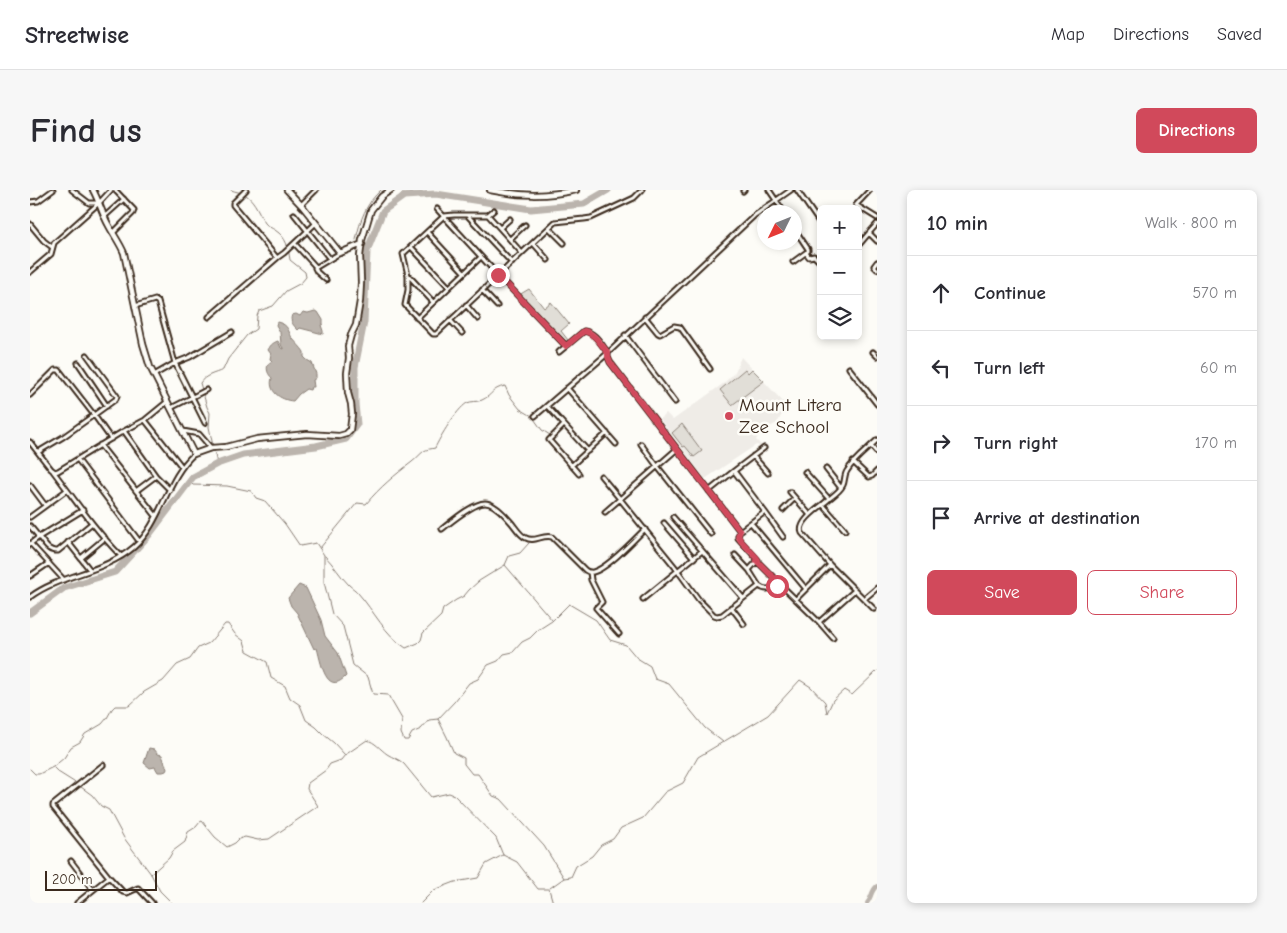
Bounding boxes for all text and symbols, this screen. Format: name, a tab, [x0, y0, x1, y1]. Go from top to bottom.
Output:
text: Streetwise	[25, 21, 129, 49]
text: Map	[1051, 24, 1085, 45]
text: Directions	[1113, 24, 1189, 45]
text: Saved	[1217, 24, 1262, 45]
button: Directions	[1136, 108, 1257, 153]
text: Find us	[30, 110, 142, 151]
north arrow	[757, 205, 802, 250]
map controls	[817, 205, 862, 340]
button: +	[817, 205, 862, 250]
text: 10 min	[927, 211, 988, 235]
text: Walk · 800 m	[1145, 214, 1237, 232]
button: −	[817, 250, 862, 295]
route end	[487, 264, 510, 287]
icon: ahead	[927, 279, 955, 307]
text: Continue	[974, 282, 1046, 304]
text: 570 m	[1192, 284, 1237, 302]
button: layers	[817, 295, 862, 340]
icon: left	[927, 354, 955, 382]
text: Turn left	[974, 357, 1045, 379]
text: 60 m	[1200, 359, 1237, 377]
place label: Mount Litera Zee School	[739, 394, 842, 438]
marker: Mount Litera Zee School	[723, 410, 735, 422]
icon: right	[927, 429, 955, 457]
text: Turn right	[974, 432, 1058, 454]
text: 170 m	[1195, 434, 1237, 452]
icon: arrive	[927, 504, 955, 532]
text: Arrive at destination	[974, 507, 1140, 529]
button: Save	[927, 570, 1077, 615]
button: Share	[1087, 570, 1237, 615]
route start	[766, 575, 789, 598]
scale bar	[45, 868, 158, 891]
text: 200 m	[52, 871, 93, 888]

